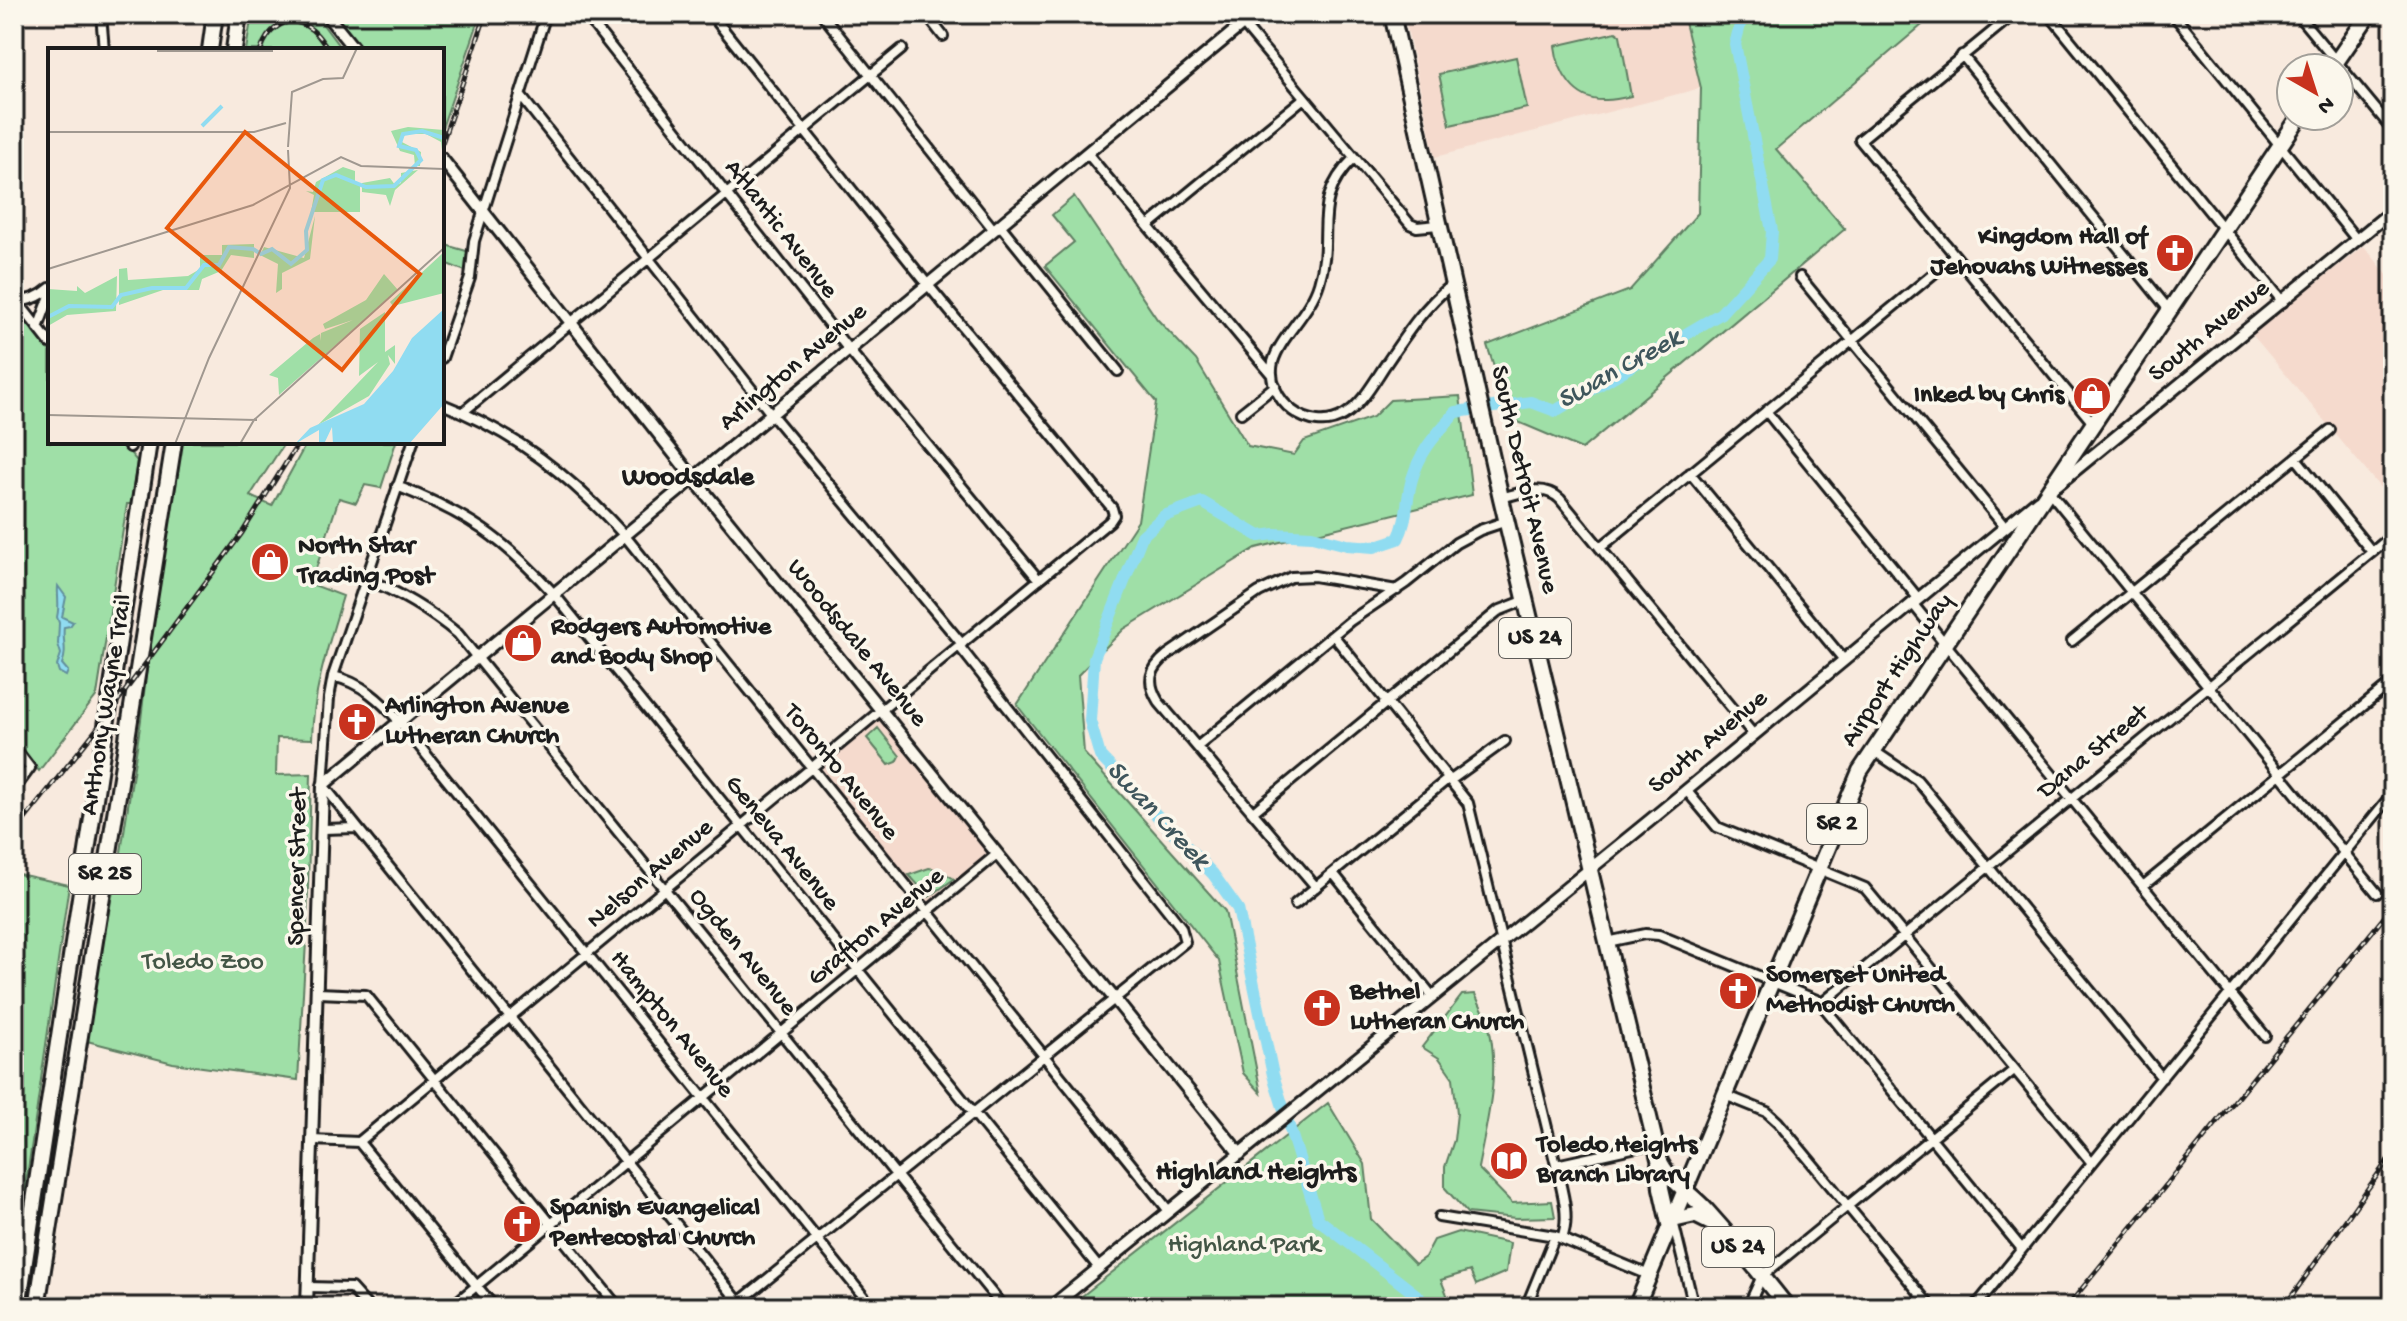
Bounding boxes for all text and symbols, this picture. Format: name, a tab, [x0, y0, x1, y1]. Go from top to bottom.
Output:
inset map	[48, 48, 444, 444]
north arrow	[2275, 52, 2355, 132]
text: N	[2311, 90, 2339, 119]
street label: Atlantic Avenue	[716, 154, 844, 306]
place label: Kingdom Hall of Jehovahs Witnesses	[1929, 223, 2150, 284]
church icon: Kingdom Hall of Jehovahs Witnesses	[2154, 232, 2196, 274]
street label: South Avenue	[2143, 273, 2277, 390]
street label: Arlington Avenue	[714, 297, 875, 439]
water label: Swan Creek	[1552, 321, 1690, 418]
street label: South Detroit Avenue	[1482, 363, 1564, 597]
shop icon: Inked by Chris	[2071, 375, 2113, 417]
place label: Inked by Chris	[1914, 381, 2065, 412]
district label: Woodsdale	[621, 462, 756, 495]
place label: North Star Trading Post	[296, 532, 436, 593]
shop icon: North Star Trading Post	[249, 541, 291, 583]
street label: Woodsdale Avenue	[779, 554, 934, 735]
street label: Airport Highway	[1835, 588, 1961, 754]
street label: Anthony Wayne Trail	[75, 592, 141, 818]
place label: Rodgers Automotive and Body Shop	[550, 613, 773, 674]
road number: US 24	[1499, 618, 1571, 658]
shop icon: Rodgers Automotive and Body Shop	[502, 622, 544, 664]
street label: South Avenue	[1643, 684, 1776, 802]
place label: Arlington Avenue Lutheran Church	[384, 692, 570, 753]
street label: Toronto Avenue	[774, 697, 905, 848]
street label: Dana Street	[2031, 697, 2158, 808]
church icon: Arlington Avenue Lutheran Church	[336, 701, 378, 743]
water label: Swan Creek	[1098, 755, 1217, 879]
street label: Geneva Avenue	[717, 770, 846, 919]
street label: Spencer Street	[282, 786, 316, 946]
road number: SR 2	[1807, 804, 1867, 844]
street label: Nelson Avenue	[581, 813, 721, 937]
road number: SR 25	[69, 854, 141, 894]
street label: Grafton Avenue	[802, 861, 952, 994]
street label: Ogden Avenue	[681, 883, 803, 1024]
street label: Hampton Avenue	[602, 945, 740, 1106]
park label: Toledo Zoo	[140, 948, 264, 979]
place label: Somerset United Methodist Church	[1766, 961, 1955, 1022]
church icon: Somerset United Methodist Church	[1717, 970, 1759, 1012]
place label: Bethel Lutheran Church	[1349, 978, 1524, 1039]
church icon: Bethel Lutheran Church	[1301, 987, 1343, 1029]
place label: Toledo Heights Branch Library	[1535, 1131, 1699, 1192]
library icon: Toledo Heights Branch Library	[1488, 1140, 1530, 1182]
district label: Highland Heights	[1156, 1157, 1358, 1190]
place label: Spanish Evangelical Pentecostal Church	[548, 1194, 760, 1255]
church icon: Spanish Evangelical Pentecostal Church	[501, 1203, 543, 1245]
road number: US 24	[1702, 1227, 1774, 1267]
park label: Highland Park	[1168, 1231, 1323, 1262]

